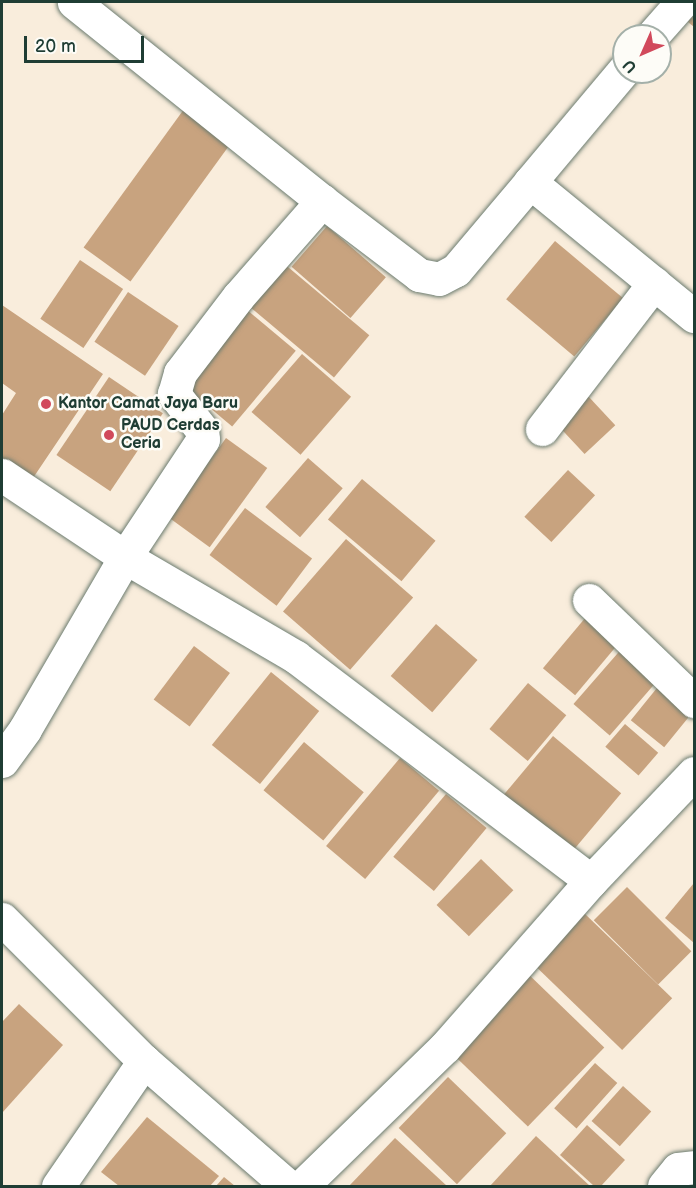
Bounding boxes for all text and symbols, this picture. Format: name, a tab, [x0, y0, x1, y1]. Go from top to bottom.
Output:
scale bar	[27, 24, 147, 62]
north arrow	[612, 24, 672, 84]
text: 20 m	[35, 36, 76, 57]
text: U	[620, 55, 641, 76]
place label: Kantor Camat Jaya Baru	[58, 394, 238, 414]
marker: Kantor Camat Jaya Baru	[39, 397, 53, 411]
place label: PAUD Cerdas Ceria	[121, 416, 220, 454]
marker: PAUD Cerdas Ceria	[102, 428, 116, 442]

